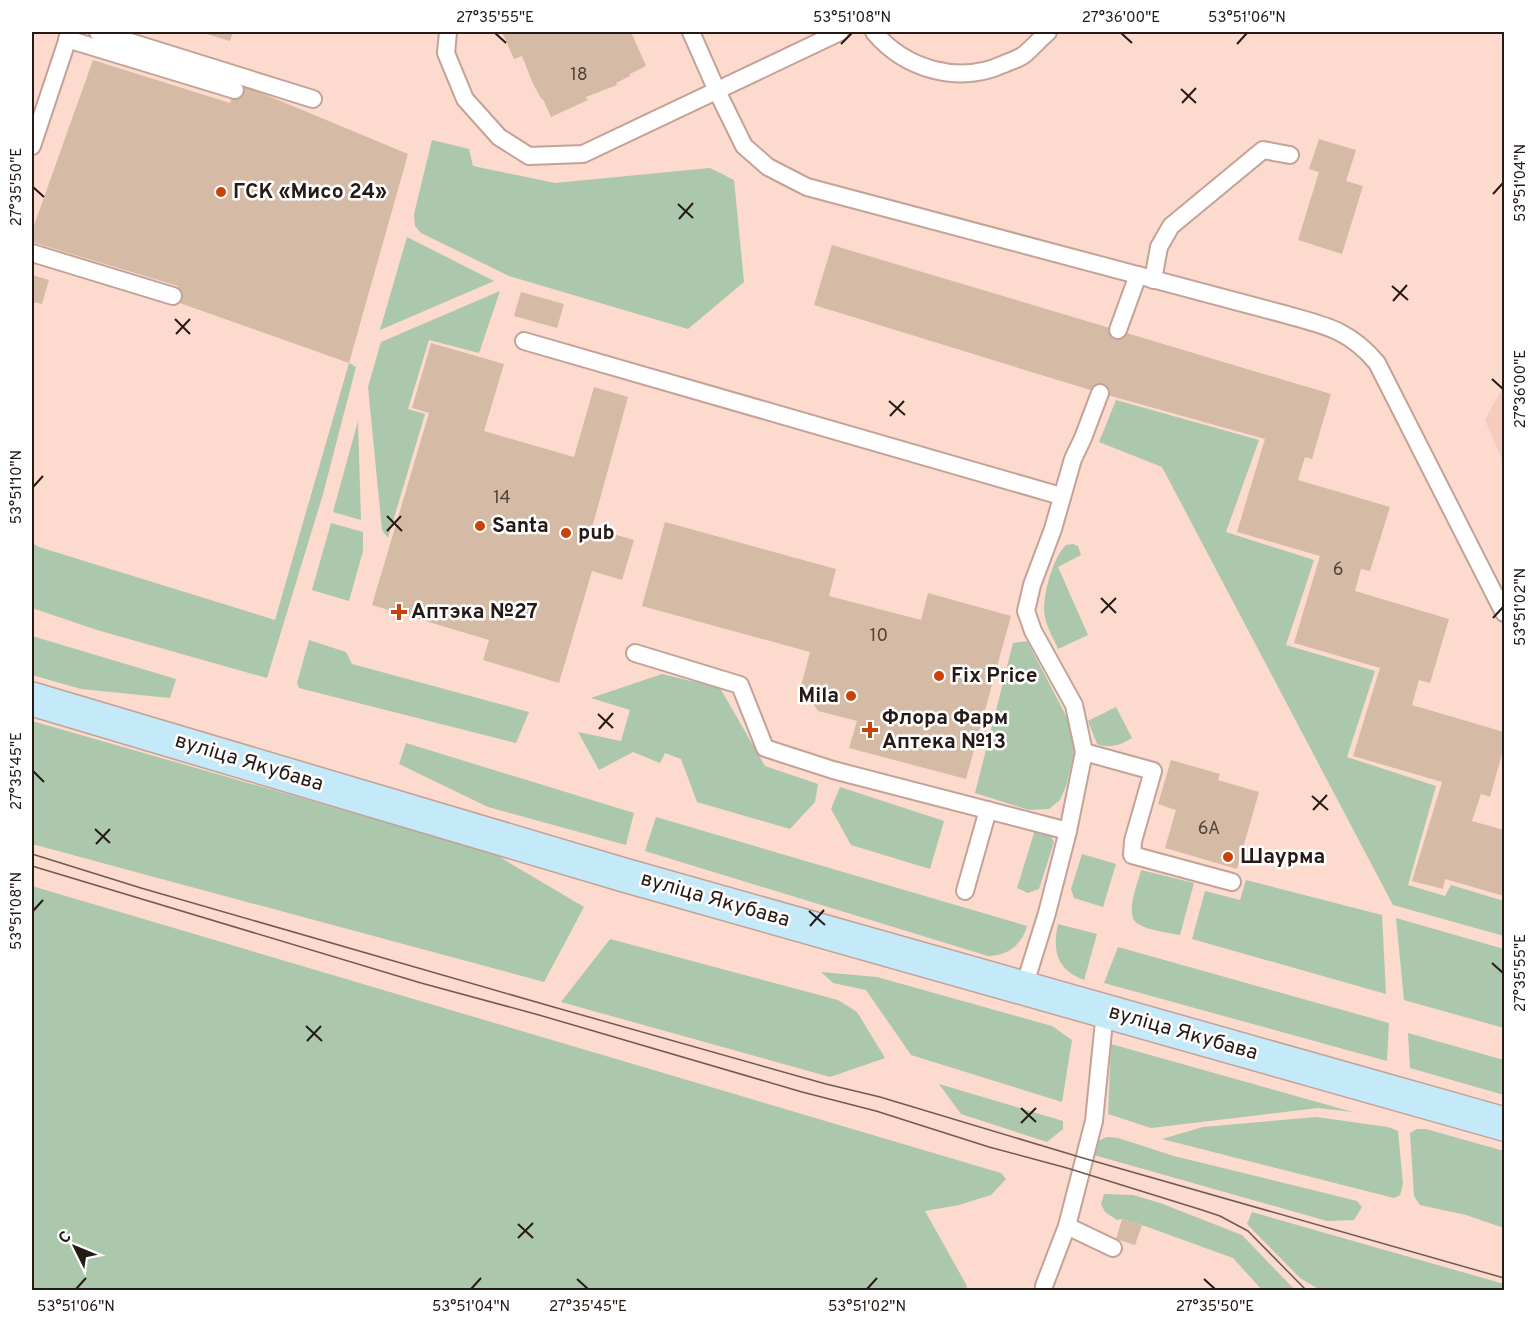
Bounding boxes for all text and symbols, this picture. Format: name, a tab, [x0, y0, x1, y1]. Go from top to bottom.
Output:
text: 27°35'55"E	[456, 9, 534, 28]
text: 53°51'08"N	[813, 9, 891, 28]
text: 27°36'00"E	[1082, 9, 1160, 28]
text: 53°51'06"N	[1208, 9, 1286, 28]
house number: 18	[570, 64, 588, 87]
text: 53°51'04"N	[1512, 144, 1531, 222]
text: 27°35'50"E	[8, 148, 27, 226]
place label: ГСК «Мисо 24»	[233, 179, 387, 206]
marker: ГСК «Мисо 24»	[214, 185, 228, 199]
text: 27°36'00"E	[1512, 350, 1531, 428]
text: 53°51'10"N	[8, 450, 27, 524]
house number: 14	[493, 487, 511, 510]
place label: Santa	[492, 513, 549, 540]
marker: Santa	[473, 519, 487, 533]
place label: pub	[578, 520, 615, 547]
marker: pub	[559, 526, 573, 540]
house number: 6	[1333, 559, 1343, 582]
text: 53°51'02"N	[1512, 568, 1531, 646]
place label: Аптэка №27	[411, 599, 538, 626]
marker: Аптэка №27	[392, 605, 406, 619]
house number: 10	[870, 625, 888, 648]
place label: Fix Price	[951, 663, 1037, 690]
marker: Fix Price	[932, 669, 946, 683]
place label: Mila	[798, 683, 839, 710]
marker: Mila	[844, 689, 858, 703]
place label: Флора Фарм Аптека №13	[882, 705, 1008, 756]
marker: Флора Фарм Аптека №13	[863, 723, 877, 737]
street label: вуліца Якубава	[171, 728, 327, 798]
text: 27°35'45"E	[8, 732, 27, 810]
house number: 6А	[1198, 818, 1220, 841]
place label: Шаурма	[1240, 844, 1325, 871]
marker: Шаурма	[1221, 850, 1235, 864]
street label: вуліца Якубава	[637, 866, 793, 934]
text: 53°51'08"N	[8, 872, 27, 950]
text: 27°35'55"E	[1512, 934, 1531, 1012]
street label: вуліца Якубава	[1105, 999, 1261, 1067]
north arrow	[45, 1217, 105, 1277]
text: С	[55, 1228, 76, 1249]
text: 53°51'06"N	[37, 1298, 115, 1317]
text: 53°51'04"N	[432, 1298, 510, 1317]
text: 27°35'45"E	[549, 1298, 627, 1317]
text: 53°51'02"N	[828, 1298, 906, 1317]
text: 27°35'50"E	[1176, 1298, 1254, 1317]

